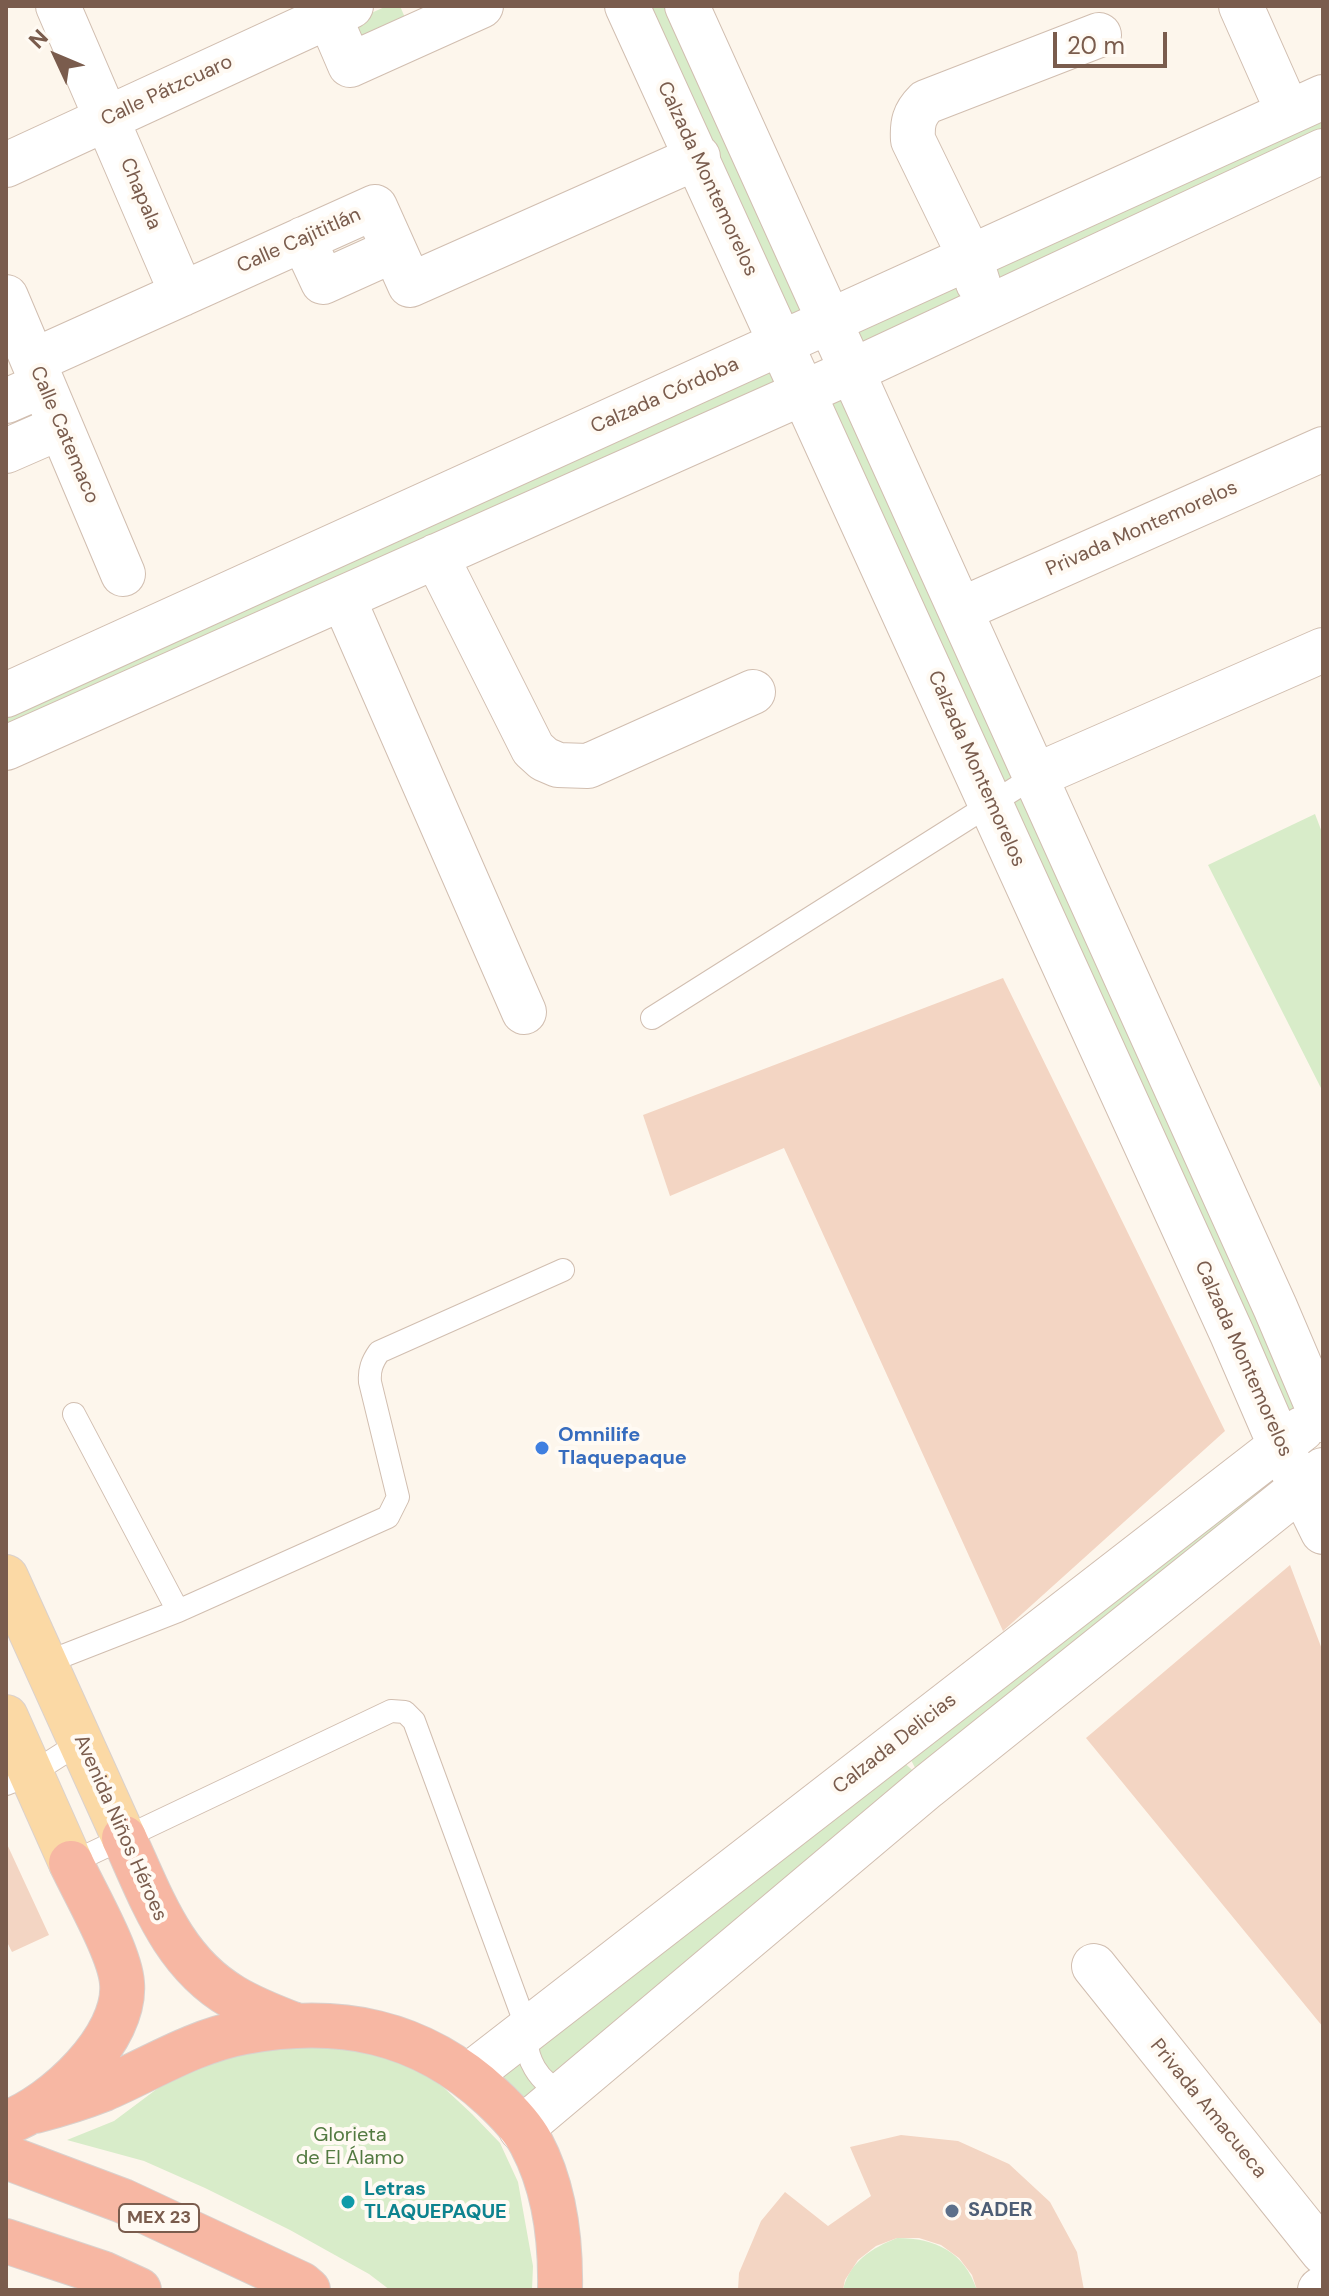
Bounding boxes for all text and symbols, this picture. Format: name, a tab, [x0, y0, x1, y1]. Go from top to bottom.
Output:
north arrow	[16, 16, 96, 96]
scale bar	[1057, 16, 1171, 66]
text: N	[22, 23, 54, 55]
text: 20 m	[1067, 30, 1125, 61]
street label: Calle Pátzcuaro	[97, 50, 237, 132]
street label: Calzada Montemorelos	[651, 78, 763, 280]
street label: Chapala	[114, 155, 166, 233]
street label: Calle Cajititlán	[233, 203, 365, 279]
street label: Calzada Córdoba	[587, 353, 743, 439]
street label: Calle Catemaco	[24, 363, 104, 507]
street label: Privada Montemorelos	[1043, 476, 1241, 582]
street label: Calzada Montemorelos	[922, 667, 1030, 871]
street label: Calzada Montemorelos	[1189, 1257, 1297, 1461]
place label: Omnilife Tlaquepaque	[558, 1424, 687, 1471]
marker: Omnilife Tlaquepaque	[533, 1439, 551, 1457]
street label: Calzada Delicias	[829, 1688, 961, 1800]
street label: Avenida Niños Héroes	[68, 1731, 172, 1925]
street label: Privada Amacueca	[1145, 2035, 1271, 2183]
park label: Glorieta de El Álamo	[296, 2124, 404, 2171]
place label: Letras TLAQUEPAQUE	[364, 2178, 507, 2225]
marker: Letras TLAQUEPAQUE	[339, 2193, 357, 2211]
place label: SADER	[968, 2199, 1033, 2223]
marker: SADER	[943, 2202, 961, 2220]
road number: MEX 23	[119, 2204, 199, 2232]

